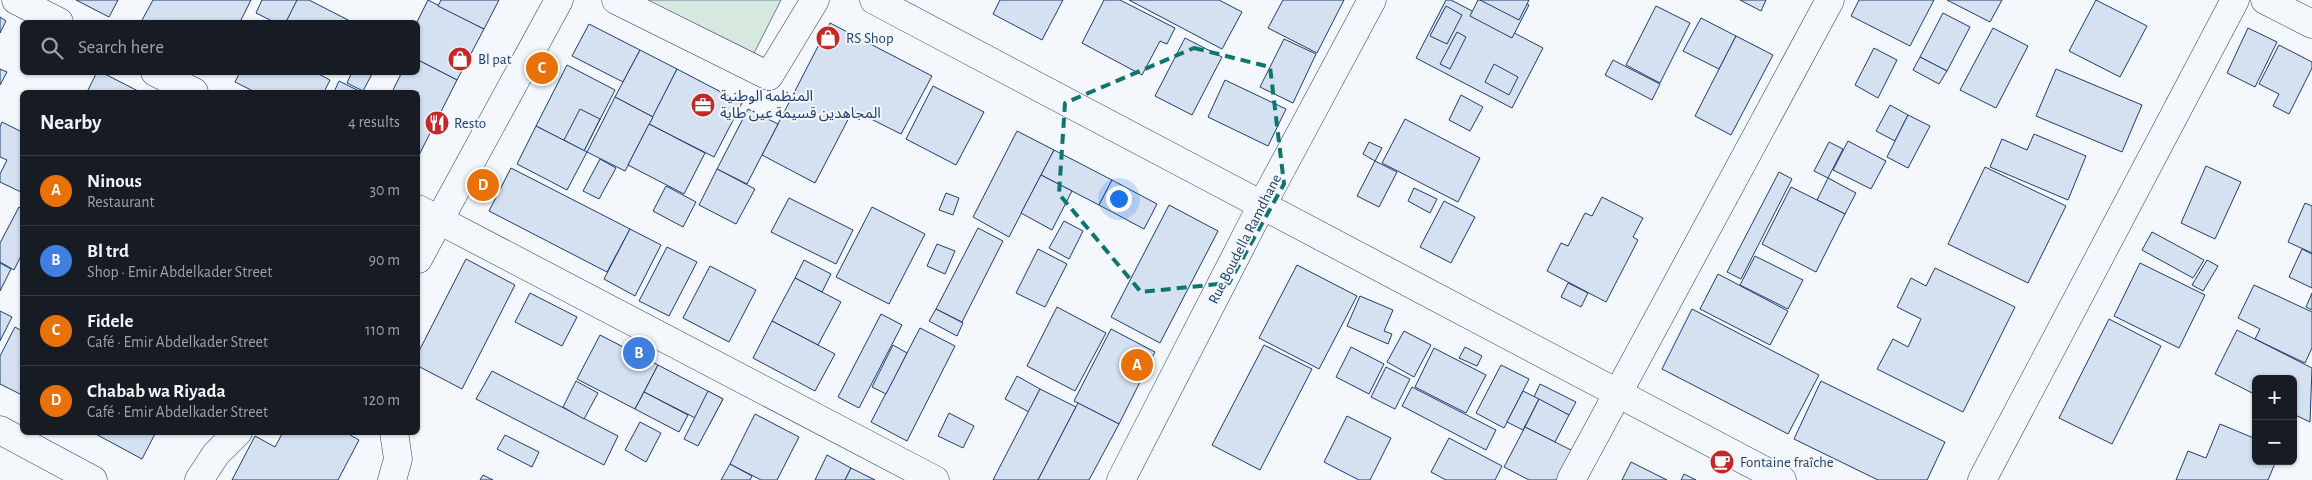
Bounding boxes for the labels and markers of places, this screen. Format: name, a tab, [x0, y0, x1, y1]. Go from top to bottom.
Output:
shop icon: RS Shop	[815, 25, 841, 51]
place label: RS Shop	[846, 31, 894, 46]
shop icon: Bl pat	[447, 46, 473, 72]
pin: C	[526, 49, 558, 87]
place label: Bl pat	[478, 52, 512, 67]
place label: المنظمة الوطنية المجاهدين قسيمة عين طاية	[720, 89, 881, 122]
office icon: المنظمة الوطنية المجاهدين قسيمة عين طاية	[690, 92, 716, 118]
restaurant icon: Resto	[424, 110, 450, 136]
place label: Resto	[454, 116, 486, 131]
pin: D	[467, 166, 499, 204]
pin: B	[623, 334, 655, 372]
pin: A	[1121, 346, 1153, 384]
cafe icon: Fontaine fraîche	[1709, 449, 1735, 475]
place label: Fontaine fraîche	[1740, 455, 1834, 470]

